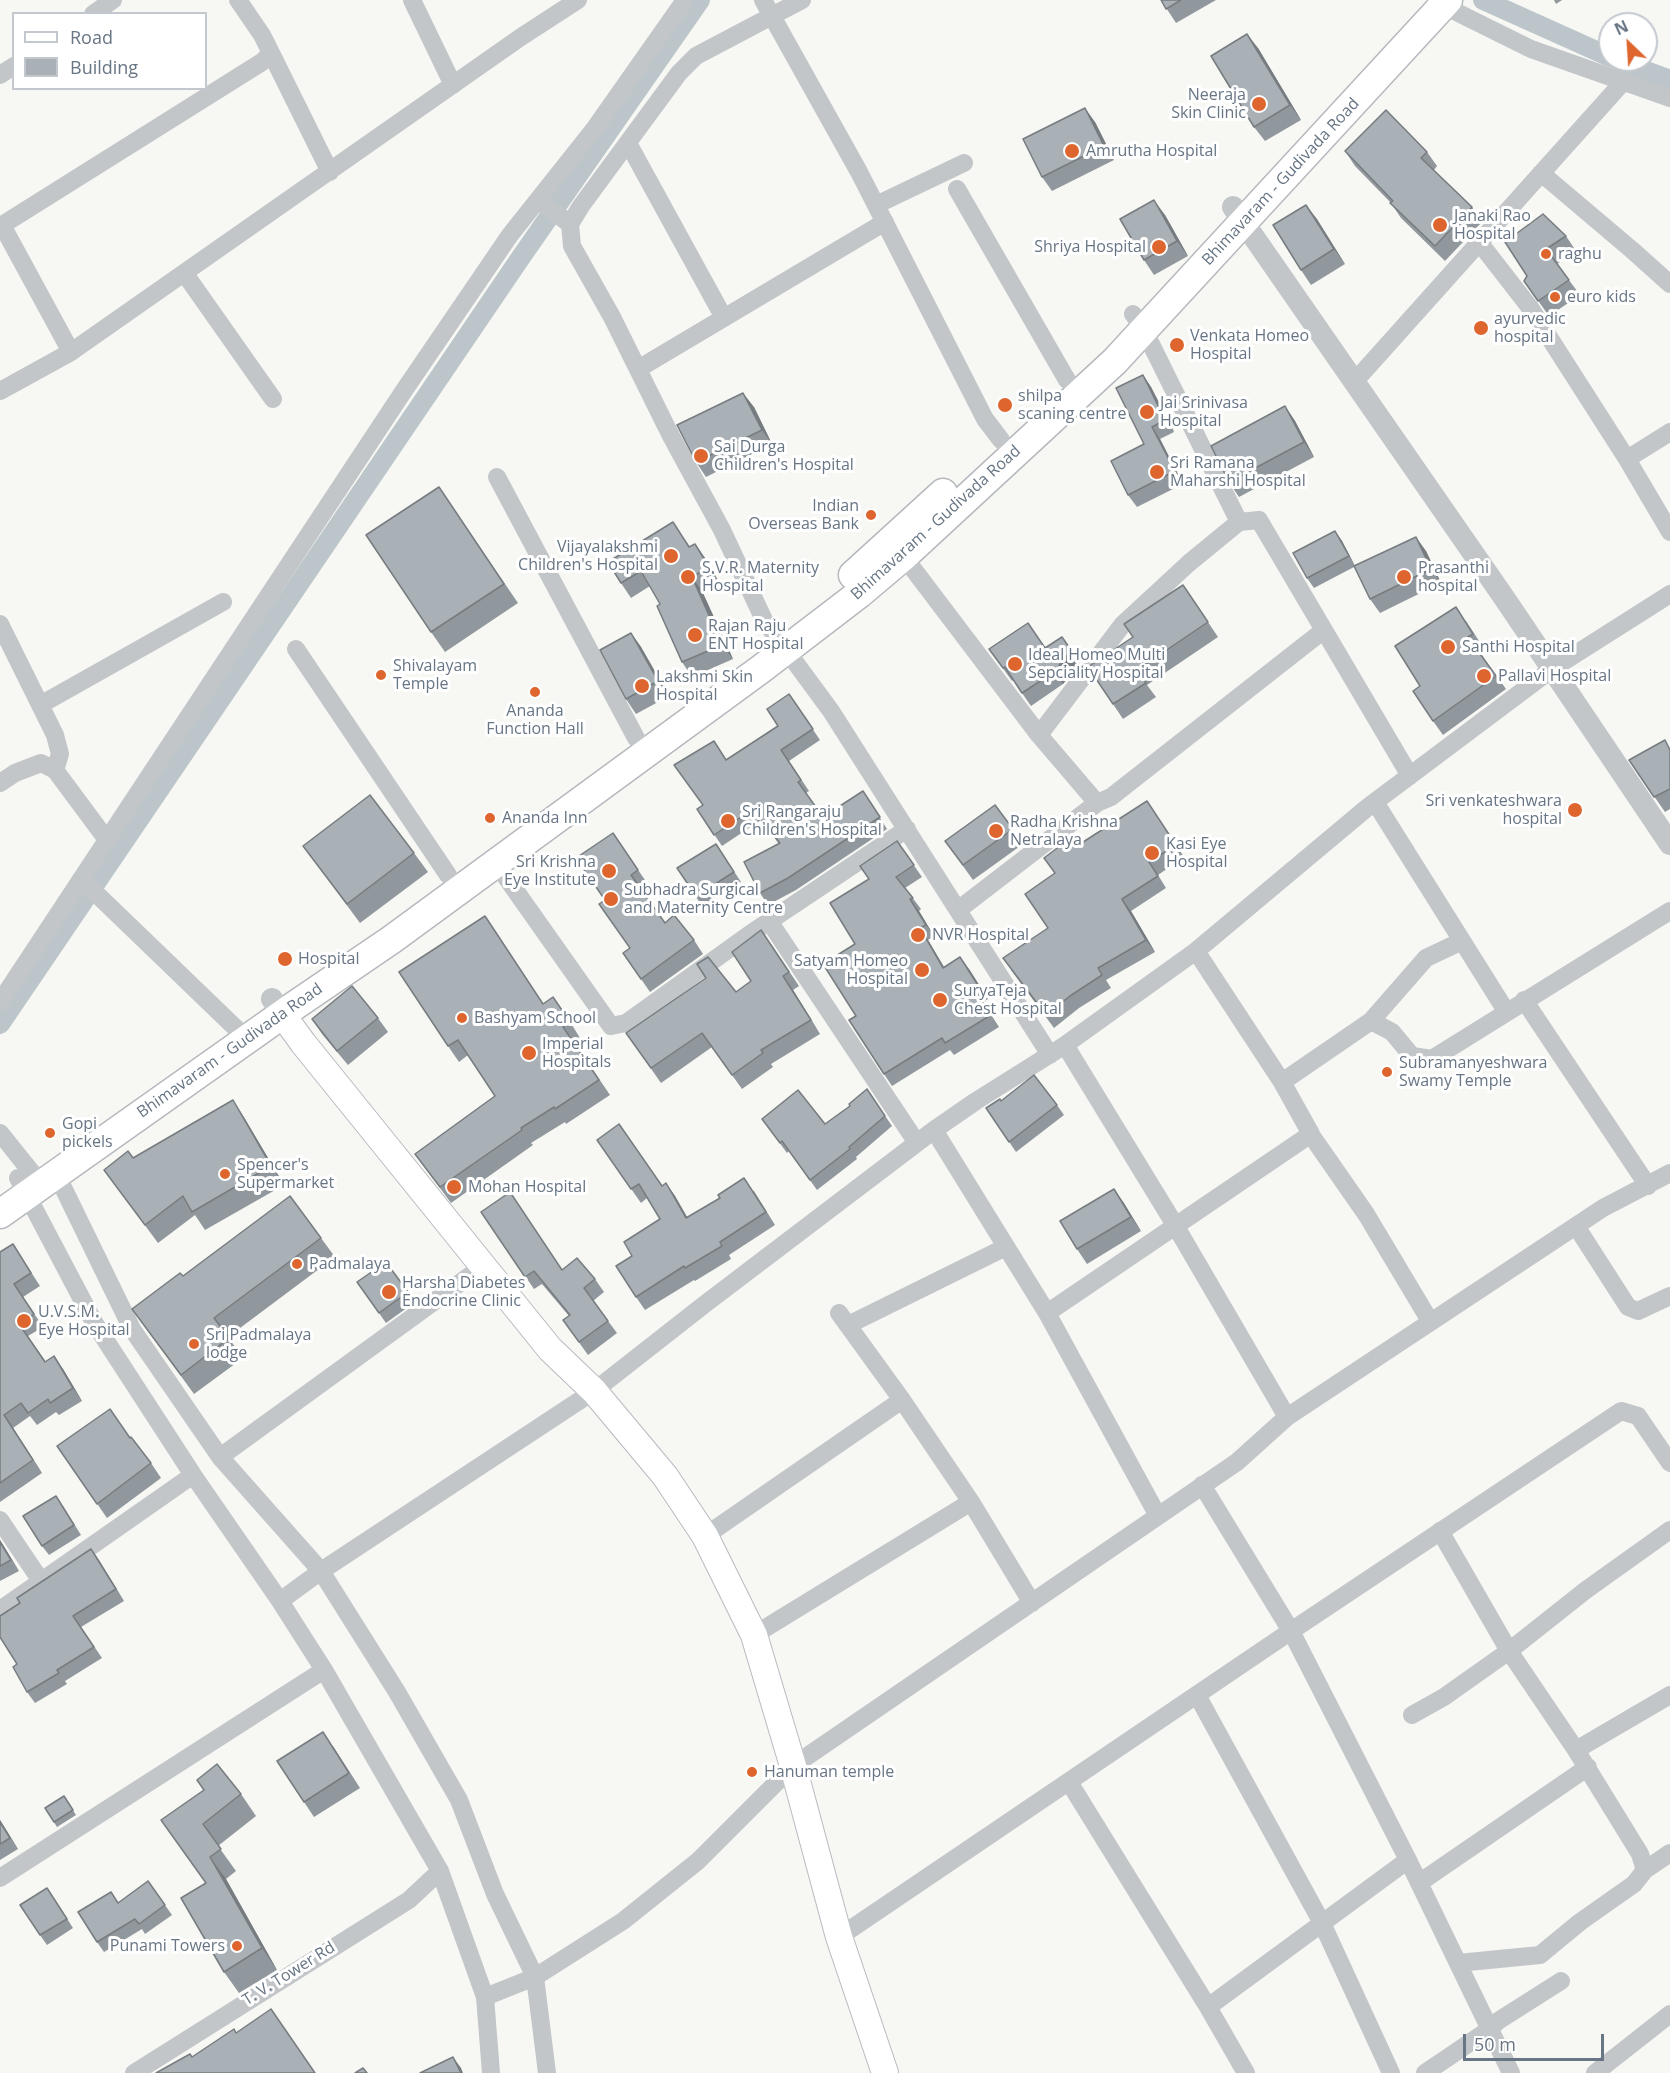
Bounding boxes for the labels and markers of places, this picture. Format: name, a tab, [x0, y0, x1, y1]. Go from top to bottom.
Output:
place label: Neeraja Skin Clinic	[1171, 85, 1246, 123]
marker: Neeraja Skin Clinic	[1250, 95, 1268, 113]
place label: Amrutha Hospital	[1086, 141, 1217, 161]
marker: Amrutha Hospital	[1063, 142, 1081, 160]
place label: Janaki Rao Hospital	[1454, 206, 1531, 244]
marker: Janaki Rao Hospital	[1431, 216, 1449, 234]
place label: Shriya Hospital	[1034, 237, 1146, 257]
marker: Shriya Hospital	[1150, 238, 1168, 256]
place label: raghu	[1558, 244, 1602, 264]
marker: raghu	[1539, 247, 1553, 261]
place label: euro kids	[1567, 287, 1636, 307]
marker: euro kids	[1548, 290, 1562, 304]
place label: ayurvedic hospital	[1494, 309, 1566, 347]
marker: ayurvedic hospital	[1472, 319, 1490, 337]
place label: Venkata Homeo Hospital	[1190, 326, 1309, 364]
marker: Venkata Homeo Hospital	[1168, 336, 1186, 354]
place label: shilpa scaning centre	[1018, 386, 1126, 424]
place label: Jai Srinivasa Hospital	[1160, 393, 1248, 431]
marker: shilpa scaning centre	[996, 396, 1014, 414]
marker: Jai Srinivasa Hospital	[1138, 403, 1156, 421]
place label: Sai Durga Children's Hospital	[714, 437, 854, 475]
marker: Sai Durga Children's Hospital	[692, 447, 710, 465]
place label: Sri Ramana Maharshi Hospital	[1170, 453, 1306, 491]
marker: Sri Ramana Maharshi Hospital	[1148, 463, 1166, 481]
place label: Indian Overseas Bank	[748, 496, 859, 534]
marker: Indian Overseas Bank	[864, 508, 878, 522]
place label: Vijayalakshmi Children's Hospital	[518, 537, 658, 575]
marker: Vijayalakshmi Children's Hospital	[662, 547, 680, 565]
place label: S.V.R. Maternity Hospital	[702, 558, 819, 596]
place label: Prasanthi hospital	[1418, 558, 1489, 596]
marker: S.V.R. Maternity Hospital	[679, 568, 697, 586]
marker: Prasanthi hospital	[1395, 568, 1413, 586]
place label: Rajan Raju ENT Hospital	[708, 616, 803, 654]
marker: Rajan Raju ENT Hospital	[686, 626, 704, 644]
place label: Santhi Hospital	[1462, 637, 1575, 657]
marker: Santhi Hospital	[1439, 638, 1457, 656]
place label: Ideal Homeo Multi Sepciality Hospital	[1028, 645, 1165, 683]
marker: Ideal Homeo Multi Sepciality Hospital	[1006, 655, 1024, 673]
place label: Shivalayam Temple	[393, 656, 477, 694]
place label: Pallavi Hospital	[1498, 666, 1611, 686]
place label: Lakshmi Skin Hospital	[656, 667, 753, 705]
marker: Pallavi Hospital	[1475, 667, 1493, 685]
marker: Shivalayam Temple	[374, 668, 388, 682]
marker: Lakshmi Skin Hospital	[633, 677, 651, 695]
marker: Ananda Function Hall	[528, 685, 542, 699]
place label: Ananda Function Hall	[486, 701, 584, 739]
place label: Sri venkateshwara hospital	[1426, 791, 1562, 829]
marker: Sri venkateshwara hospital	[1566, 801, 1584, 819]
place label: Sri Rangaraju Children's Hospital	[742, 802, 882, 840]
place label: Ananda Inn	[502, 808, 588, 828]
marker: Ananda Inn	[483, 811, 497, 825]
marker: Sri Rangaraju Children's Hospital	[719, 812, 737, 830]
place label: Radha Krishna Netralaya	[1010, 812, 1118, 850]
marker: Radha Krishna Netralaya	[987, 822, 1005, 840]
place label: Kasi Eye Hospital	[1166, 834, 1228, 872]
marker: Kasi Eye Hospital	[1143, 844, 1161, 862]
place label: Sri Krishna Eye Institute	[504, 852, 596, 890]
marker: Sri Krishna Eye Institute	[600, 862, 618, 880]
place label: Subhadra Surgical and Maternity Centre	[624, 880, 783, 918]
marker: Subhadra Surgical and Maternity Centre	[602, 890, 620, 908]
place label: NVR Hospital	[932, 925, 1029, 945]
marker: NVR Hospital	[909, 926, 927, 944]
place label: Hospital	[298, 949, 360, 969]
marker: Hospital	[276, 950, 294, 968]
place label: Satyam Homeo Hospital	[794, 951, 908, 989]
marker: Satyam Homeo Hospital	[913, 961, 931, 979]
place label: SuryaTeja Chest Hospital	[954, 981, 1062, 1019]
marker: SuryaTeja Chest Hospital	[931, 991, 949, 1009]
place label: Bashyam School	[474, 1008, 596, 1028]
marker: Bashyam School	[455, 1011, 469, 1025]
place label: Imperial Hospitals	[542, 1034, 611, 1072]
marker: Imperial Hospitals	[520, 1044, 538, 1062]
place label: Subramanyeshwara Swamy Temple	[1399, 1053, 1547, 1091]
marker: Subramanyeshwara Swamy Temple	[1380, 1065, 1394, 1079]
place label: Gopi pickels	[62, 1114, 113, 1152]
marker: Gopi pickels	[43, 1126, 57, 1140]
place label: Spencer's Supermarket	[237, 1155, 334, 1193]
marker: Spencer's Supermarket	[218, 1167, 232, 1181]
place label: Mohan Hospital	[468, 1177, 586, 1197]
marker: Mohan Hospital	[445, 1178, 463, 1196]
place label: Padmalaya	[309, 1254, 391, 1274]
marker: Padmalaya	[290, 1257, 304, 1271]
place label: Harsha Diabetes Endocrine Clinic	[402, 1273, 525, 1311]
marker: Harsha Diabetes Endocrine Clinic	[380, 1283, 398, 1301]
place label: U.V.S.M. Eye Hospital	[38, 1302, 130, 1340]
marker: U.V.S.M. Eye Hospital	[15, 1312, 33, 1330]
place label: Sri Padmalaya lodge	[206, 1325, 311, 1363]
marker: Sri Padmalaya lodge	[187, 1337, 201, 1351]
place label: Hanuman temple	[764, 1762, 894, 1782]
marker: Hanuman temple	[745, 1765, 759, 1779]
place label: Punami Towers	[110, 1936, 225, 1956]
marker: Punami Towers	[230, 1939, 244, 1953]

